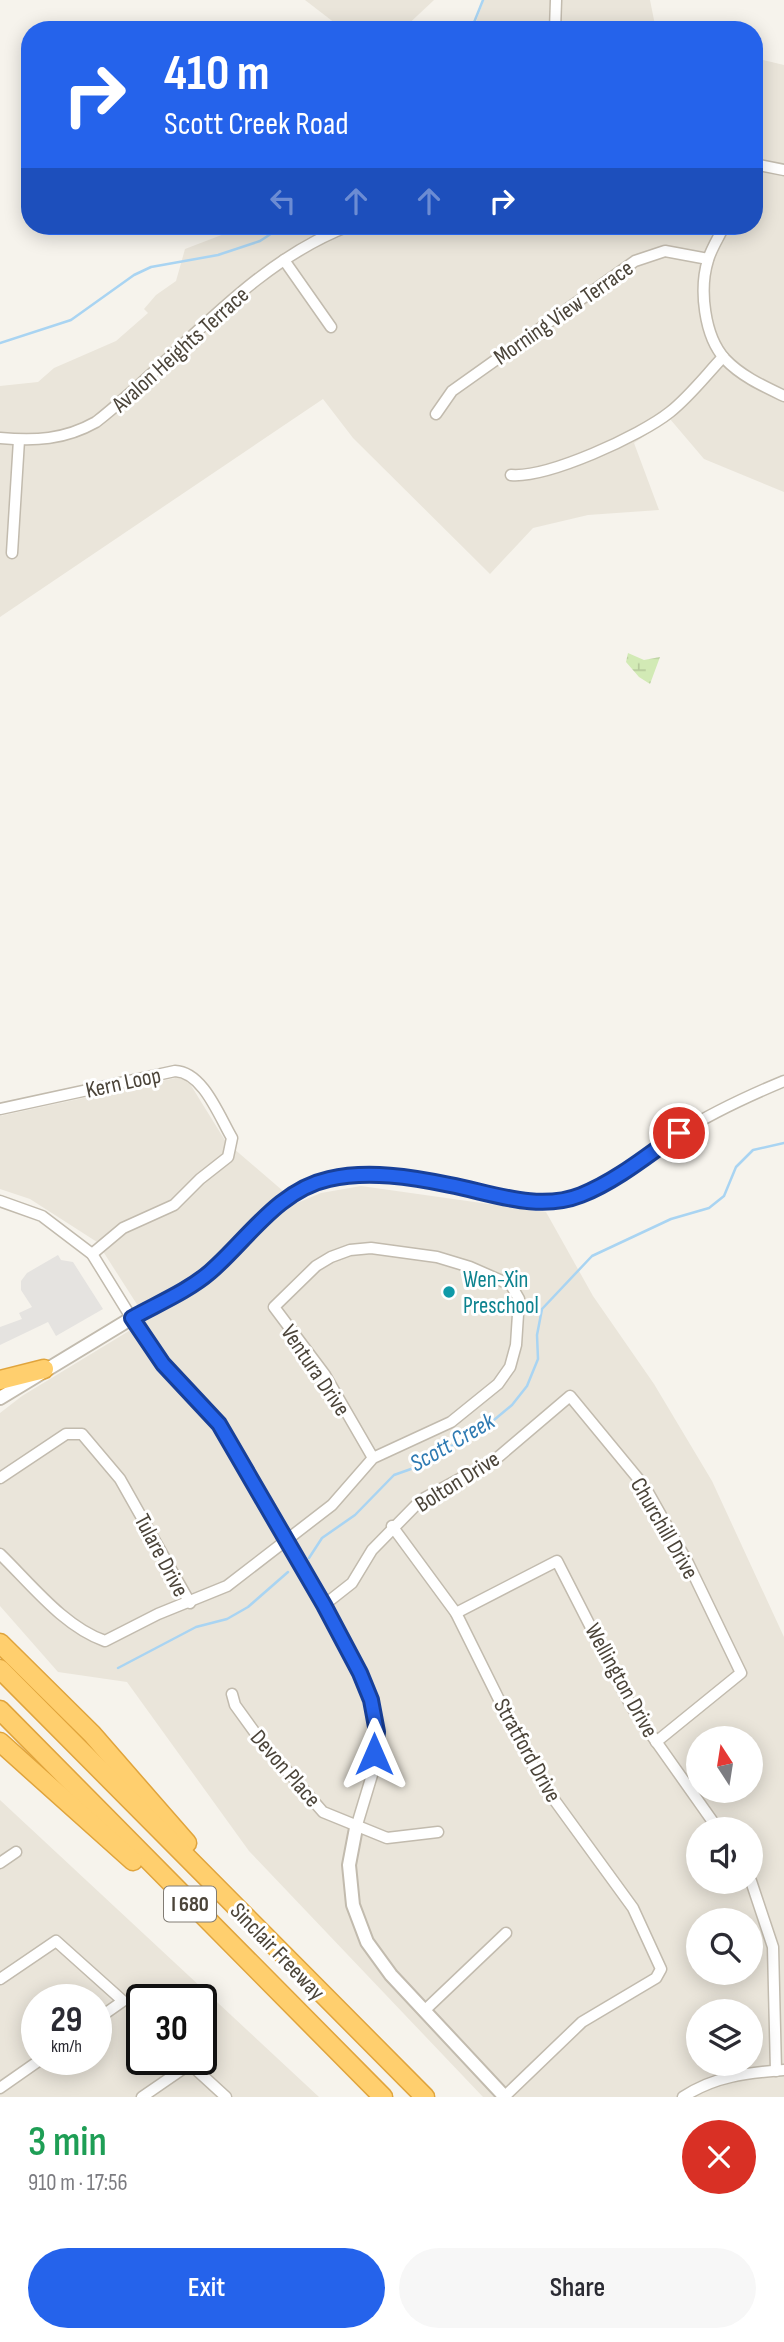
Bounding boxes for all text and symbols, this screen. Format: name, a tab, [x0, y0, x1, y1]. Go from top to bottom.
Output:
text: 410 m	[164, 45, 270, 104]
icon: right	[49, 49, 140, 140]
text: Scott Creek Road	[164, 105, 349, 144]
icon: left	[264, 182, 302, 220]
icon: ahead	[337, 182, 375, 220]
icon: ahead	[410, 182, 448, 220]
icon: right	[483, 182, 521, 220]
street label: Morning View Terrace	[488, 254, 639, 371]
street label: Avalon Heights Terrace	[106, 281, 255, 419]
street label: Kern Loop	[83, 1061, 163, 1105]
pin	[649, 1103, 709, 1163]
icon: arrive	[660, 1114, 698, 1152]
place label: Wen-Xin Preschool	[463, 1266, 539, 1320]
marker: Wen-Xin Preschool	[441, 1284, 457, 1300]
street label: Ventura Drive	[274, 1319, 356, 1422]
water label: Scott Creek	[405, 1406, 501, 1478]
street label: Bolton Drive	[410, 1445, 505, 1519]
street label: Churchill Drive	[624, 1473, 704, 1584]
street label: Tulare Drive	[128, 1509, 195, 1602]
street label: Wellington Drive	[578, 1619, 664, 1742]
street label: Stratford Drive	[487, 1694, 567, 1807]
position arrow	[337, 1717, 411, 1791]
street label: Devon Place	[244, 1724, 326, 1813]
north arrow	[686, 1726, 763, 1802]
map controls	[686, 1726, 763, 2076]
button: sound	[686, 1817, 763, 1894]
road number: I 680	[164, 1886, 216, 1922]
street label: Sinclair Freeway	[224, 1897, 331, 2006]
button: search	[686, 1908, 763, 1985]
speed limit sign: 30	[126, 1984, 217, 2075]
text: 29	[51, 1999, 82, 2042]
button: layers	[686, 1999, 763, 2076]
text: km/h	[51, 2036, 82, 2057]
text: 3 min	[28, 2117, 107, 2168]
button: close	[682, 2120, 756, 2194]
text: 910 m · 17:56	[28, 2169, 128, 2197]
button: Exit	[28, 2248, 385, 2328]
button: Share	[399, 2248, 756, 2328]

